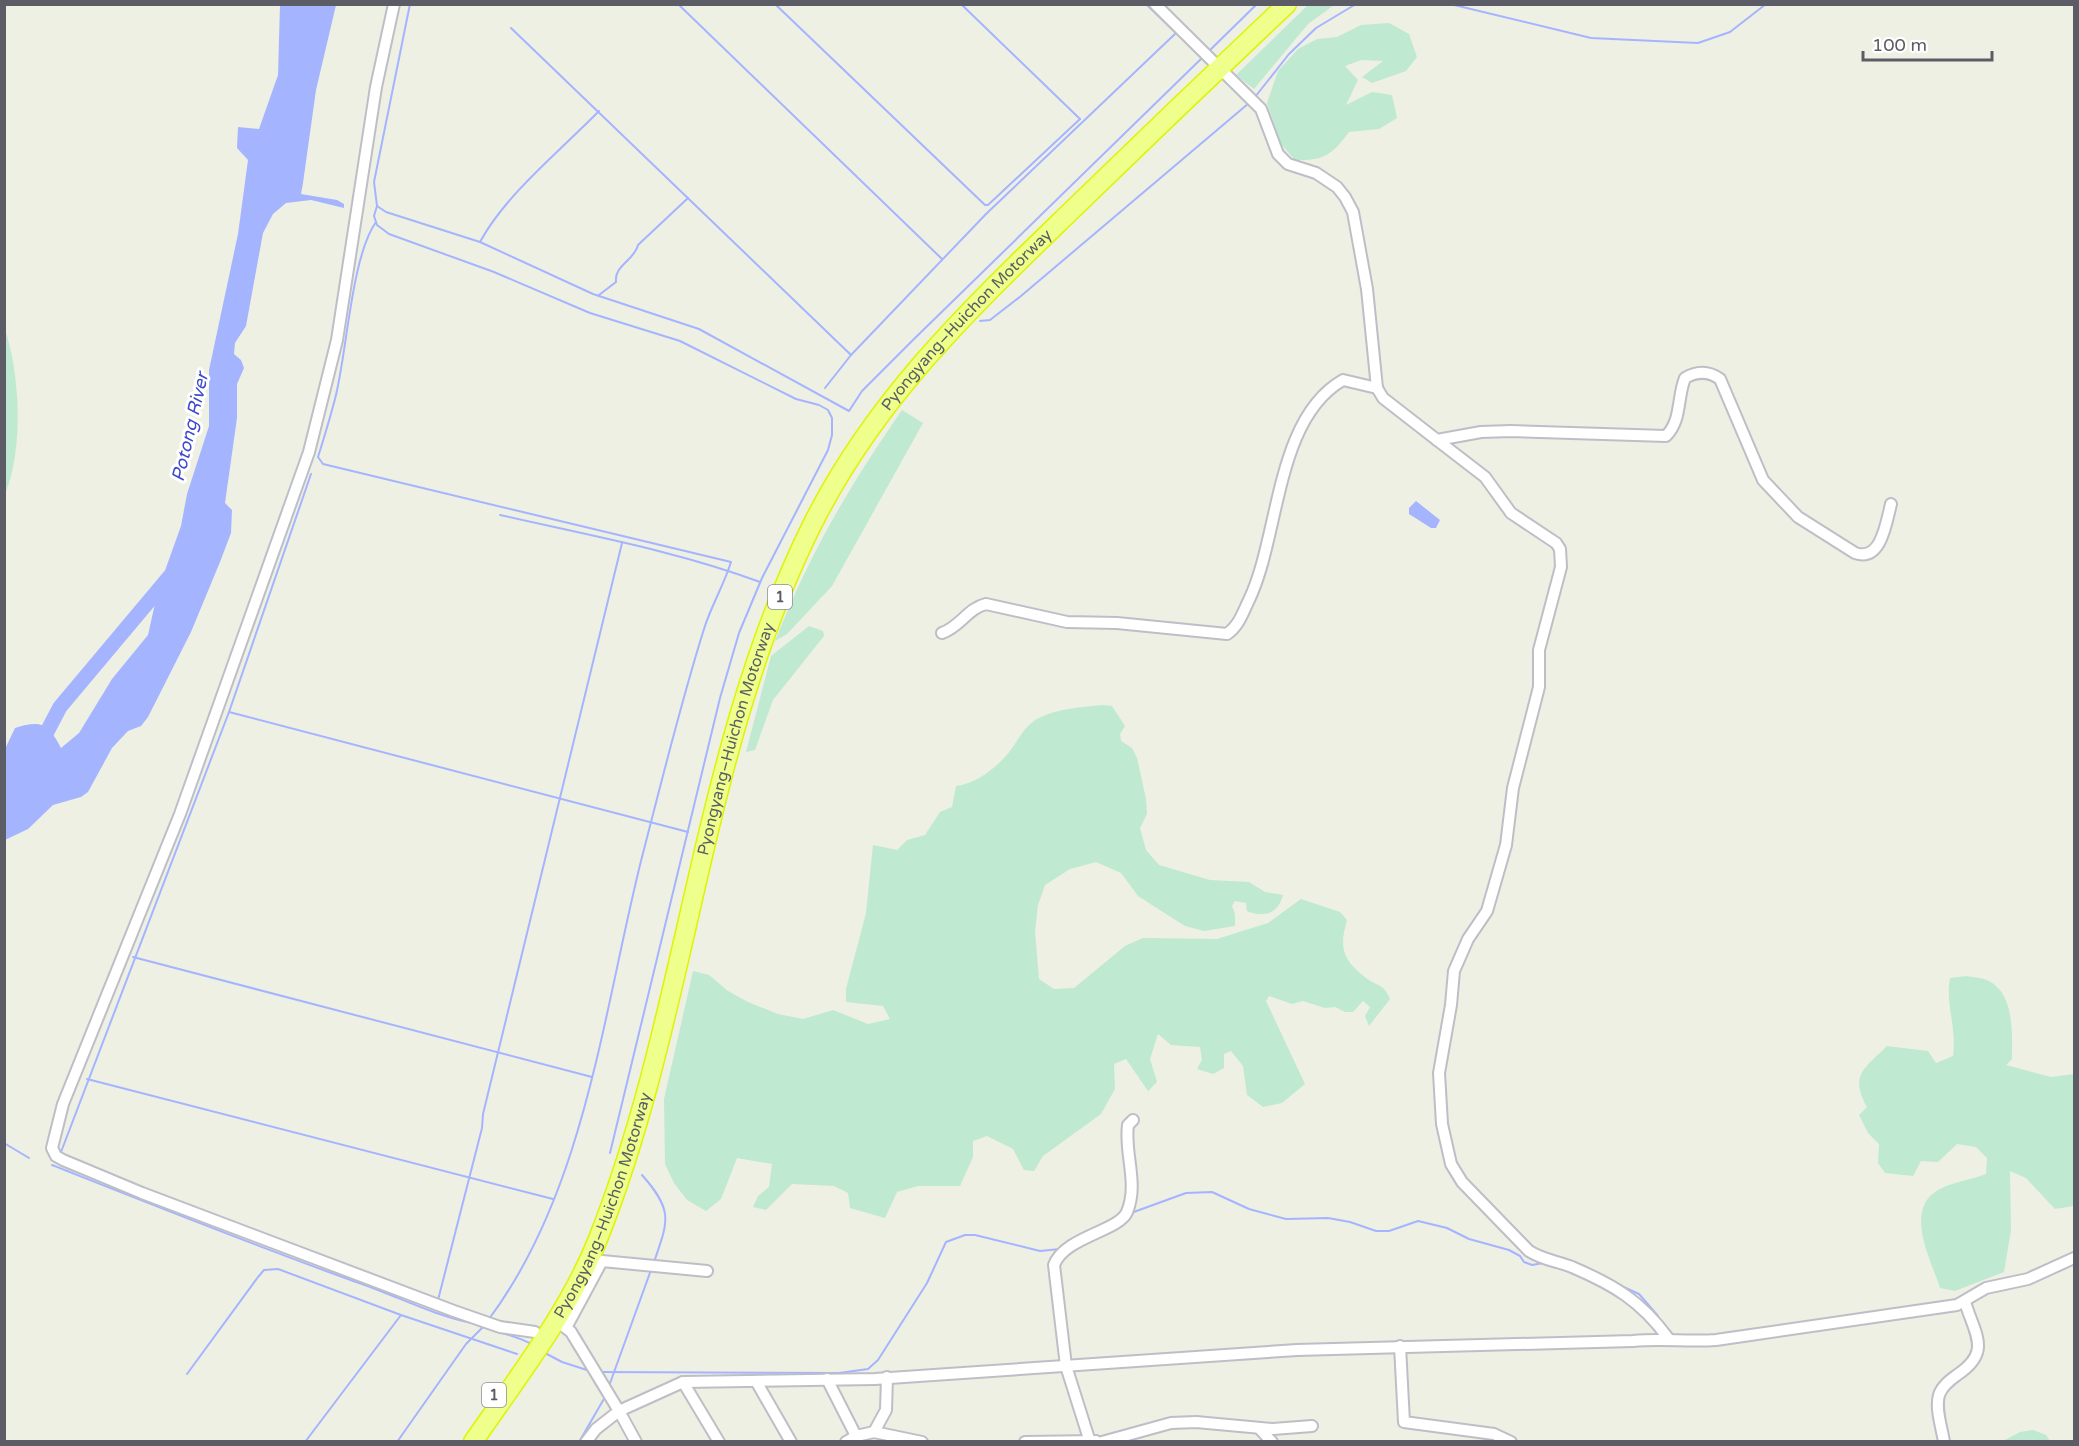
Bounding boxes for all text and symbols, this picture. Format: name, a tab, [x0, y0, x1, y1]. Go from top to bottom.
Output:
scale bar	[1863, 24, 1992, 62]
text: 100 m	[1872, 34, 1927, 56]
street label: Pyongyang–Huichon Motorway	[877, 225, 1056, 415]
water label: Potong River	[167, 368, 214, 484]
road number: 1	[768, 585, 792, 609]
street label: Pyongyang–Huichon Motorway	[693, 619, 779, 858]
street label: Pyongyang–Huichon Motorway	[550, 1090, 656, 1322]
road number: 1	[482, 1383, 506, 1407]

